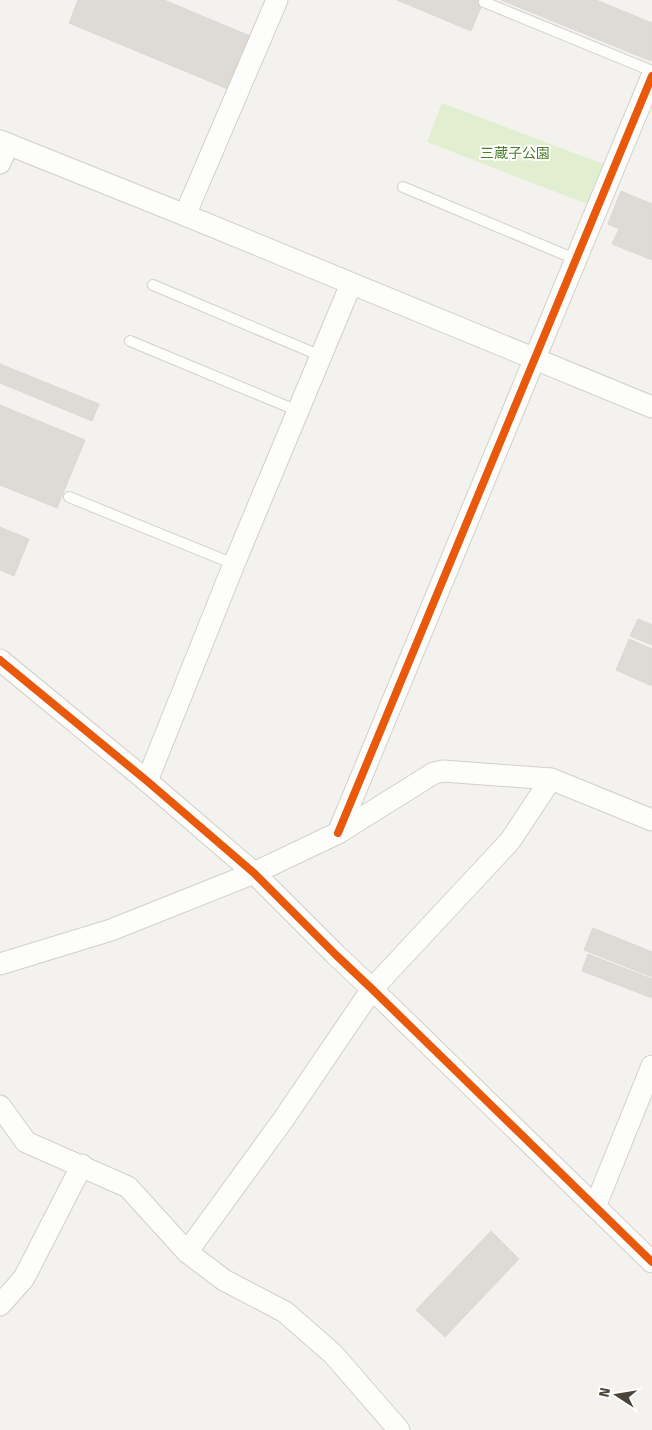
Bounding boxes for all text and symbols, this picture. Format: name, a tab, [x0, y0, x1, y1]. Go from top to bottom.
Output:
park label: 三蔵子公園	[480, 145, 550, 162]
north arrow	[592, 1370, 642, 1420]
text: N	[595, 1386, 614, 1399]

